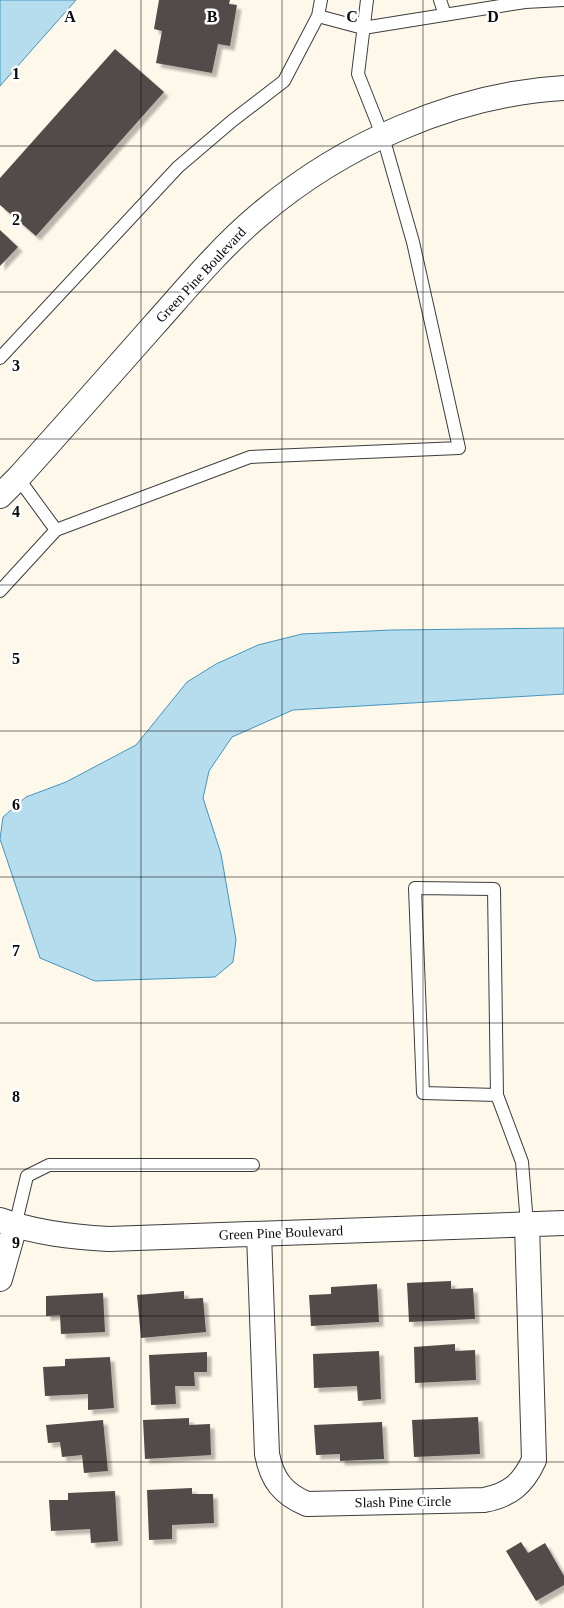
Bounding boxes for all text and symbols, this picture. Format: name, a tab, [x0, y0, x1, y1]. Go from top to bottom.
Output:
text: A	[64, 8, 76, 25]
text: B	[207, 8, 218, 25]
text: C	[346, 8, 358, 25]
text: D	[487, 8, 499, 25]
text: 1	[12, 65, 20, 82]
text: 2	[12, 211, 20, 228]
street label: Green Pine Boulevard	[153, 224, 249, 326]
text: 3	[12, 357, 20, 374]
text: 4	[12, 503, 20, 520]
text: 5	[12, 650, 20, 667]
text: 6	[12, 796, 20, 813]
text: 7	[12, 942, 20, 959]
text: 8	[12, 1088, 20, 1105]
street label: Green Pine Boulevard	[219, 1223, 343, 1243]
text: 9	[12, 1234, 20, 1251]
street label: Slash Pine Circle	[355, 1494, 451, 1510]

